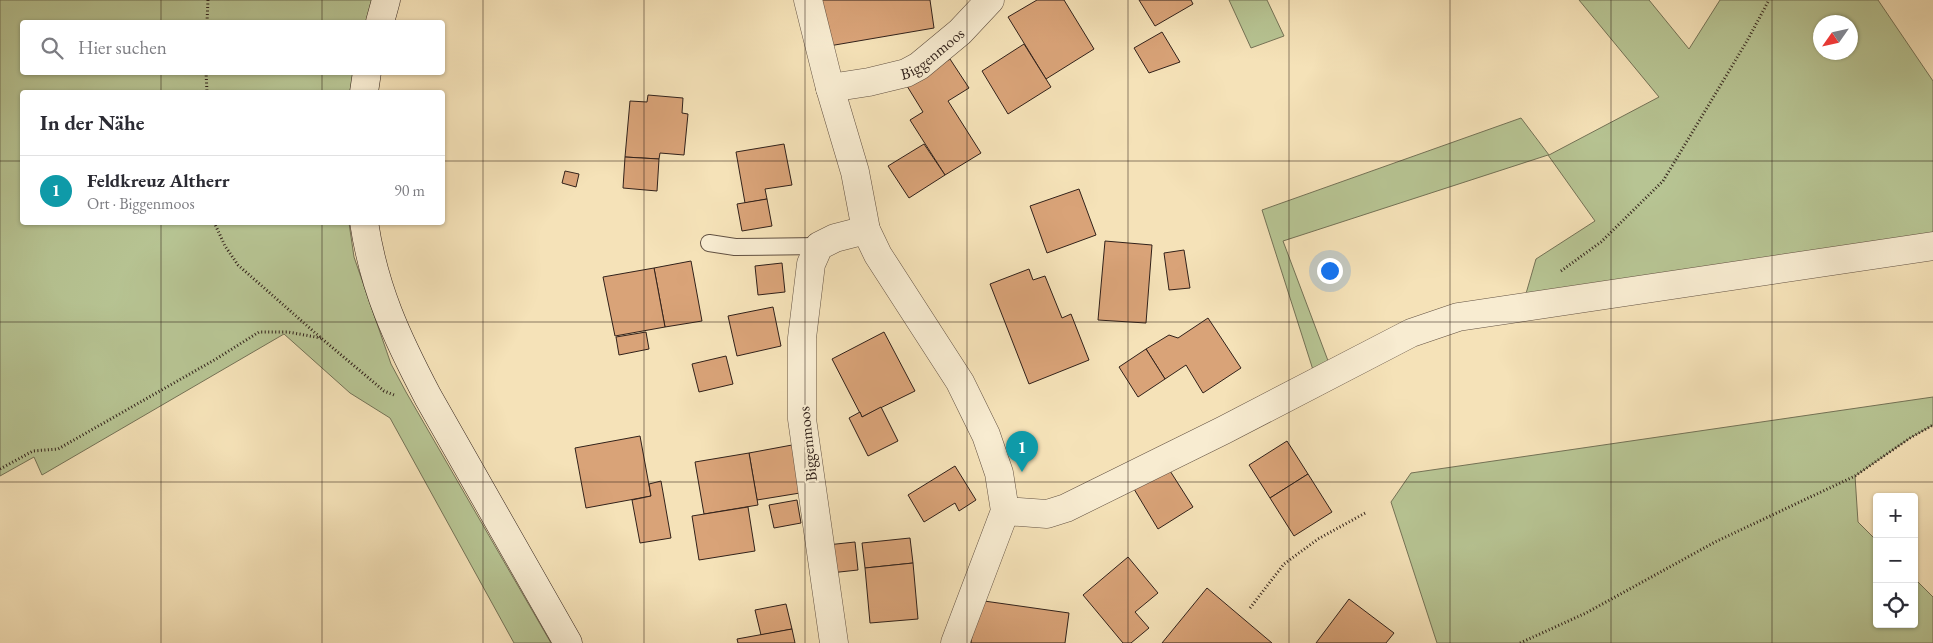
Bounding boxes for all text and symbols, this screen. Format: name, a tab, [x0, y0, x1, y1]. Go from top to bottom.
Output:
north arrow	[1813, 15, 1858, 60]
search box	[20, 20, 445, 75]
street label: Biggenmoos	[899, 23, 969, 85]
icon: search	[38, 34, 66, 62]
text: Hier suchen	[78, 35, 167, 60]
text: In der Nähe	[40, 109, 145, 136]
text: Feldkreuz Altherr	[87, 168, 230, 193]
text: 1	[52, 180, 60, 201]
text: 90 m	[394, 180, 425, 201]
text: Ort · Biggenmoos	[87, 193, 195, 214]
your location	[1317, 258, 1343, 284]
street label: Biggenmoos	[793, 405, 822, 483]
pin: 1	[1006, 431, 1038, 472]
map controls	[1873, 493, 1918, 628]
button: +	[1873, 493, 1918, 538]
button: −	[1873, 538, 1918, 583]
button: locate	[1873, 583, 1918, 628]

